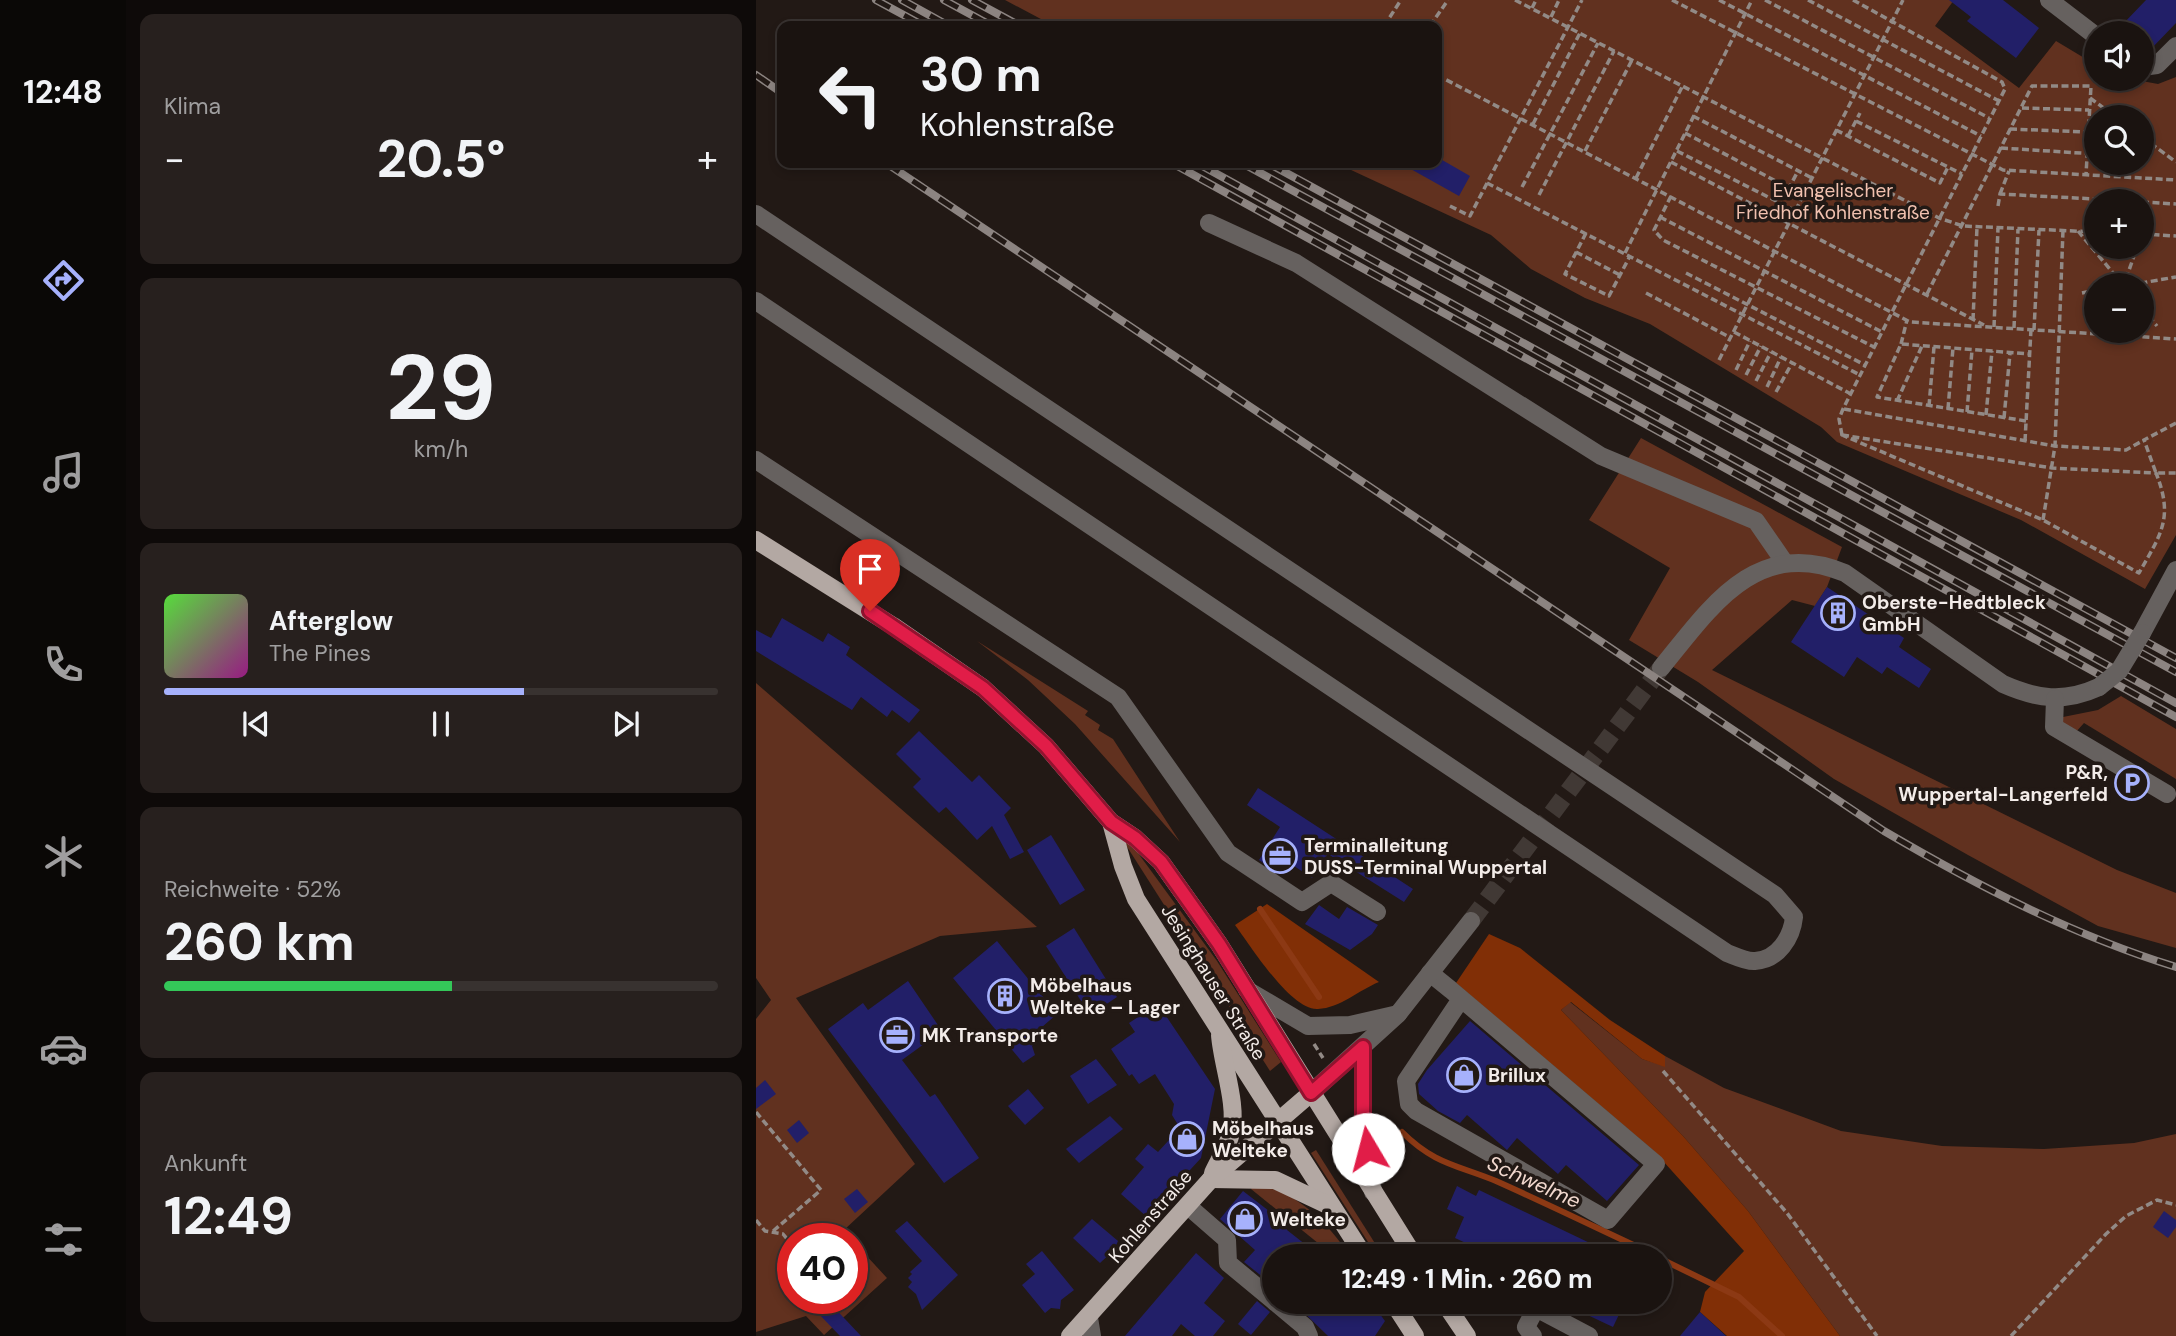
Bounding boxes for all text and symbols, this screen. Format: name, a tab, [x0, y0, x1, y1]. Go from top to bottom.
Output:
map controls	[2084, 21, 2154, 343]
button: sound	[2084, 21, 2154, 91]
text: 30 m	[920, 42, 1042, 106]
icon: left	[805, 49, 896, 140]
text: 12:48	[23, 71, 103, 113]
text: Klima	[164, 91, 221, 121]
text: Kohlenstraße	[920, 104, 1115, 146]
button: search	[2084, 105, 2154, 175]
text: 20.5°	[377, 125, 505, 193]
text: −	[164, 134, 185, 184]
text: +	[697, 134, 718, 184]
park label: Evangelischer Friedhof Kohlenstraße	[1736, 178, 1930, 225]
button: +	[2084, 189, 2154, 259]
icon: directions	[39, 256, 88, 305]
button: −	[2084, 273, 2154, 343]
text: 29	[386, 329, 496, 447]
text: km/h	[414, 434, 468, 464]
icon: music	[39, 448, 88, 497]
pin	[840, 539, 900, 611]
icon: arrive	[851, 550, 889, 588]
place label: Oberste-Hedtbleck GmbH	[1862, 590, 2046, 637]
building icon: Oberste-Hedtbleck GmbH	[1819, 594, 1857, 632]
text: Afterglow	[269, 604, 393, 638]
text: The Pines	[269, 638, 371, 668]
icon: phone	[39, 640, 88, 689]
icon: previous	[237, 705, 275, 743]
icon: pause	[422, 705, 460, 743]
icon: next	[607, 705, 645, 743]
place label: P&R, Wuppertal-Langerfeld	[1898, 760, 2108, 807]
parking icon: P&R, Wuppertal-Langerfeld	[2113, 764, 2151, 802]
icon: climate	[39, 832, 88, 881]
place label: Terminalleitung DUSS-Terminal Wuppertal	[1304, 833, 1547, 880]
office icon: Terminalleitung DUSS-Terminal Wuppertal	[1261, 837, 1299, 875]
text: Reichweite · 52%	[164, 874, 341, 904]
street label: Jesinghauser Straße	[1155, 900, 1272, 1065]
text: 260 km	[164, 908, 355, 976]
place label: Möbelhaus Welteke – Lager	[1030, 973, 1180, 1020]
building icon: Möbelhaus Welteke – Lager	[986, 977, 1024, 1015]
office icon: MK Transporte	[878, 1016, 916, 1054]
place label: MK Transporte	[922, 1023, 1058, 1048]
icon: car	[39, 1024, 88, 1073]
shop icon: Brillux	[1445, 1056, 1483, 1094]
place label: Brillux	[1488, 1063, 1546, 1088]
position arrow	[1331, 1112, 1405, 1186]
place label: Möbelhaus Welteke	[1212, 1116, 1314, 1163]
shop icon: Möbelhaus Welteke	[1168, 1120, 1206, 1158]
text: Ankunft	[164, 1148, 247, 1178]
water label: Schwelme	[1483, 1149, 1585, 1215]
street label: Kohlenstraße	[1103, 1164, 1198, 1268]
text: 12:49	[164, 1182, 293, 1250]
shop icon: Welteke	[1226, 1200, 1264, 1238]
place label: Welteke	[1270, 1207, 1346, 1232]
icon: filters	[39, 1215, 88, 1264]
speed limit sign: 40	[777, 1223, 868, 1314]
text: 12:49 · 1 Min. · 260 m	[1342, 1262, 1592, 1296]

